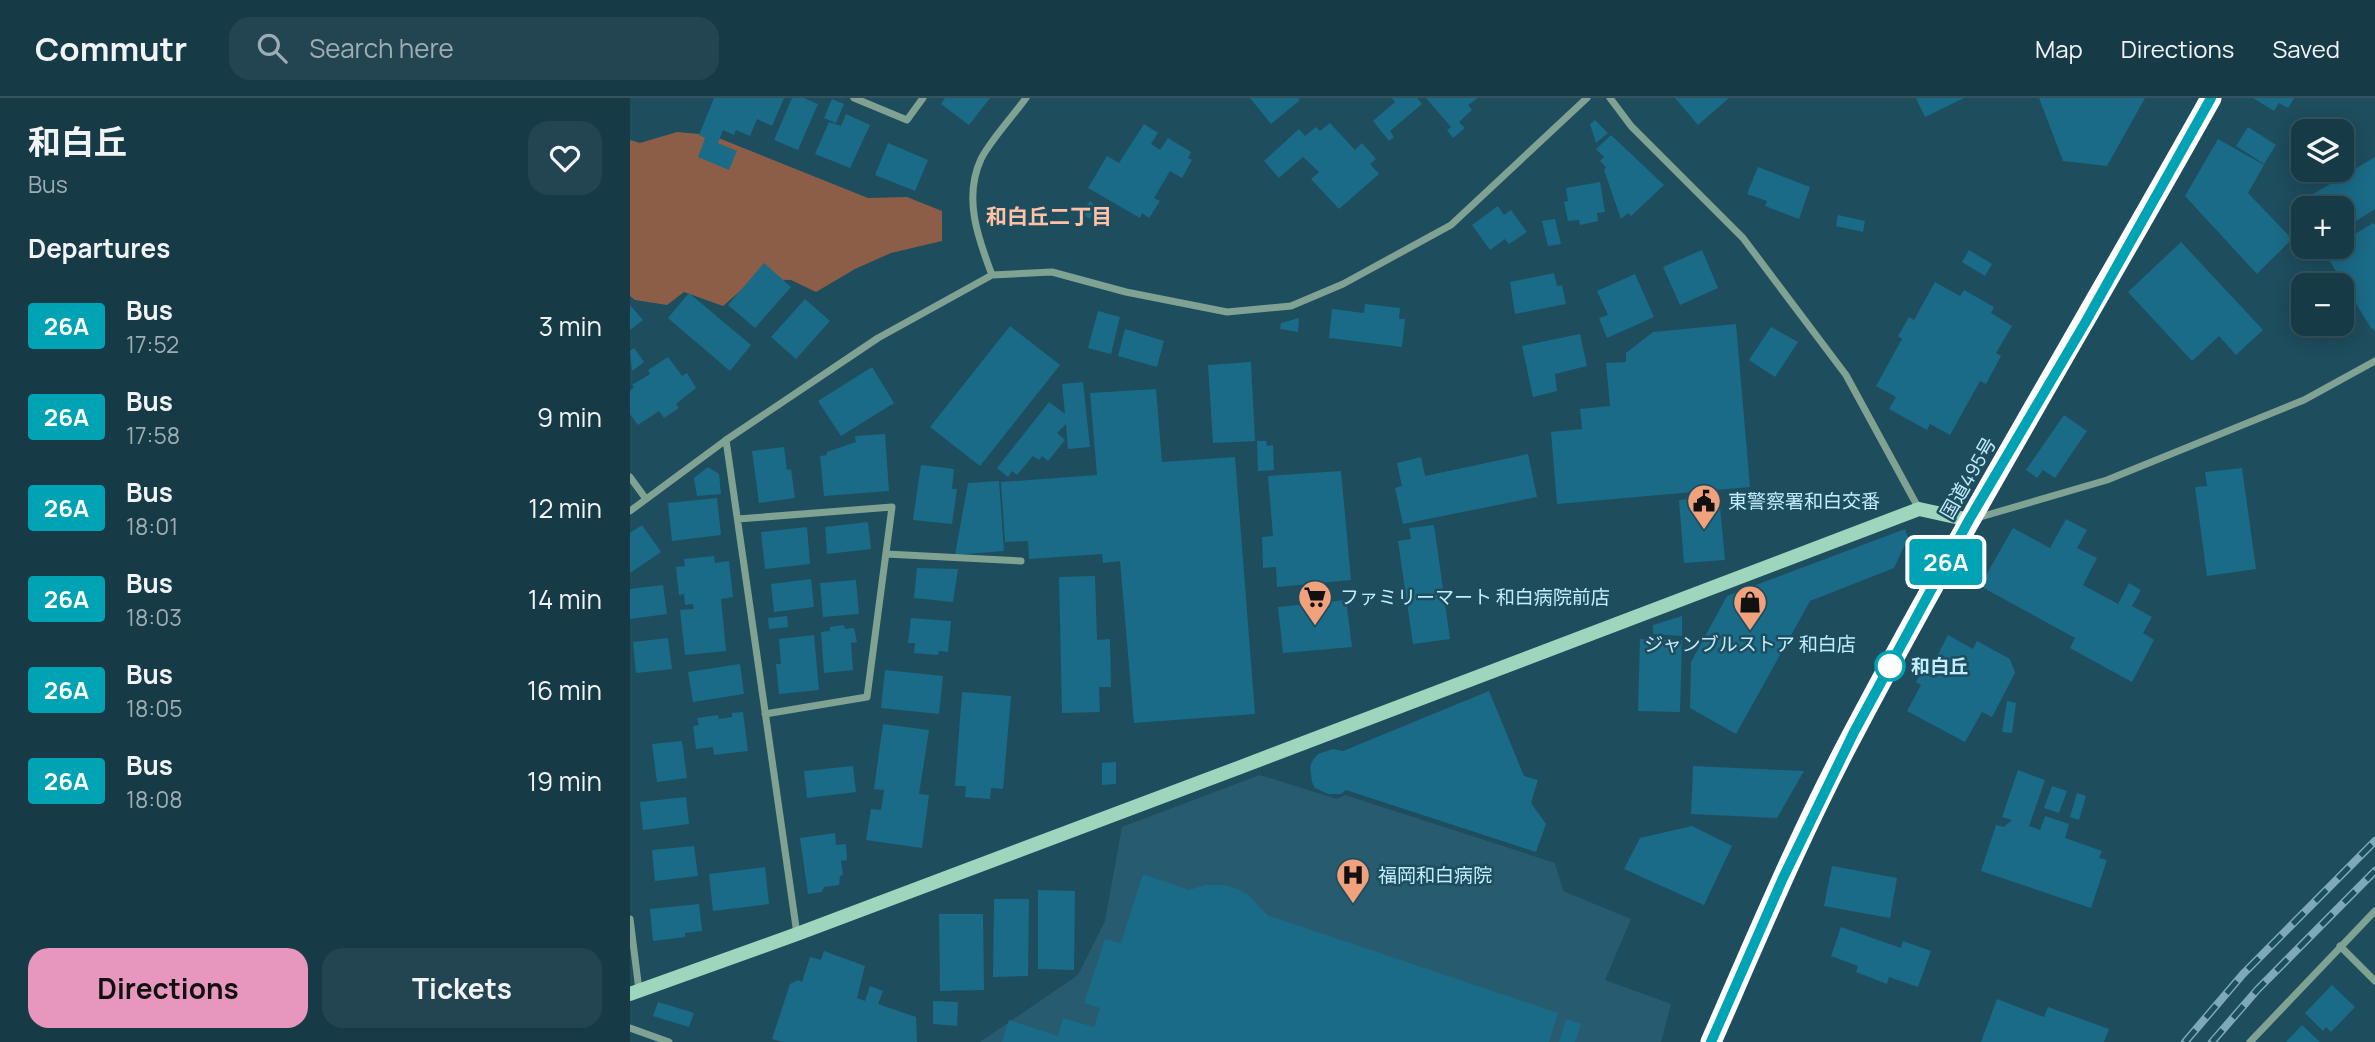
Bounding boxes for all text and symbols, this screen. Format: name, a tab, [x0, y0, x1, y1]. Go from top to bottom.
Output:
search box	[229, 17, 719, 80]
text: Commutr	[35, 26, 187, 71]
icon: search	[253, 29, 291, 67]
text: Search here	[309, 30, 454, 66]
text: Map	[2035, 32, 2083, 65]
text: Directions	[2121, 32, 2234, 65]
text: Saved	[2272, 32, 2340, 65]
text: 和白丘	[28, 119, 127, 164]
map controls	[2291, 119, 2354, 336]
button: layers	[2291, 119, 2354, 182]
button: heart	[528, 121, 602, 195]
text: Bus	[28, 168, 68, 200]
button: +	[2291, 196, 2354, 259]
district label: 和白丘二丁目	[986, 202, 1112, 230]
text: Departures	[28, 230, 170, 266]
button: −	[2291, 273, 2354, 336]
text: Bus	[126, 292, 173, 328]
text: 3 min	[539, 308, 602, 344]
text: 26A	[44, 309, 89, 342]
text: 17:52	[126, 328, 179, 360]
text: Bus	[126, 383, 173, 419]
text: 9 min	[537, 399, 602, 435]
text: 26A	[44, 400, 89, 433]
text: 17:58	[126, 419, 180, 451]
street label: 国道495号	[1934, 432, 2002, 524]
text: Bus	[126, 474, 173, 510]
public building icon: 東警察署和白交番	[1685, 482, 1723, 531]
place label: 東警察署和白交番	[1728, 488, 1880, 514]
text: 12 min	[528, 490, 602, 526]
text: 26A	[44, 491, 89, 524]
text: 18:01	[126, 510, 178, 542]
line badge: 26A	[1906, 539, 1986, 585]
text: 26A	[1923, 545, 1969, 578]
text: Bus	[126, 565, 173, 601]
supermarket icon: ファミリーマート 和白病院前店	[1296, 578, 1334, 627]
text: 14 min	[528, 581, 602, 617]
text: 26A	[44, 582, 89, 615]
shop icon: ジャンブルストア 和白店	[1731, 583, 1769, 632]
place label: ファミリーマート 和白病院前店	[1340, 584, 1610, 610]
text: 18:03	[126, 601, 182, 633]
place label: ジャンブルストア 和白店	[1644, 631, 1856, 657]
marker: 和白丘	[1875, 651, 1905, 681]
place label: 和白丘	[1911, 653, 1968, 679]
text: Bus	[126, 656, 173, 692]
text: 16 min	[527, 672, 602, 708]
text: 26A	[44, 673, 89, 706]
text: 18:05	[126, 692, 183, 724]
text: Bus	[126, 747, 173, 783]
text: 19 min	[527, 763, 602, 799]
text: 26A	[44, 764, 89, 797]
text: 18:08	[126, 783, 183, 815]
hospital icon: 福岡和白病院	[1334, 856, 1372, 905]
place label: 福岡和白病院	[1378, 862, 1492, 888]
button: Directions	[28, 948, 308, 1028]
button: Tickets	[322, 948, 602, 1028]

